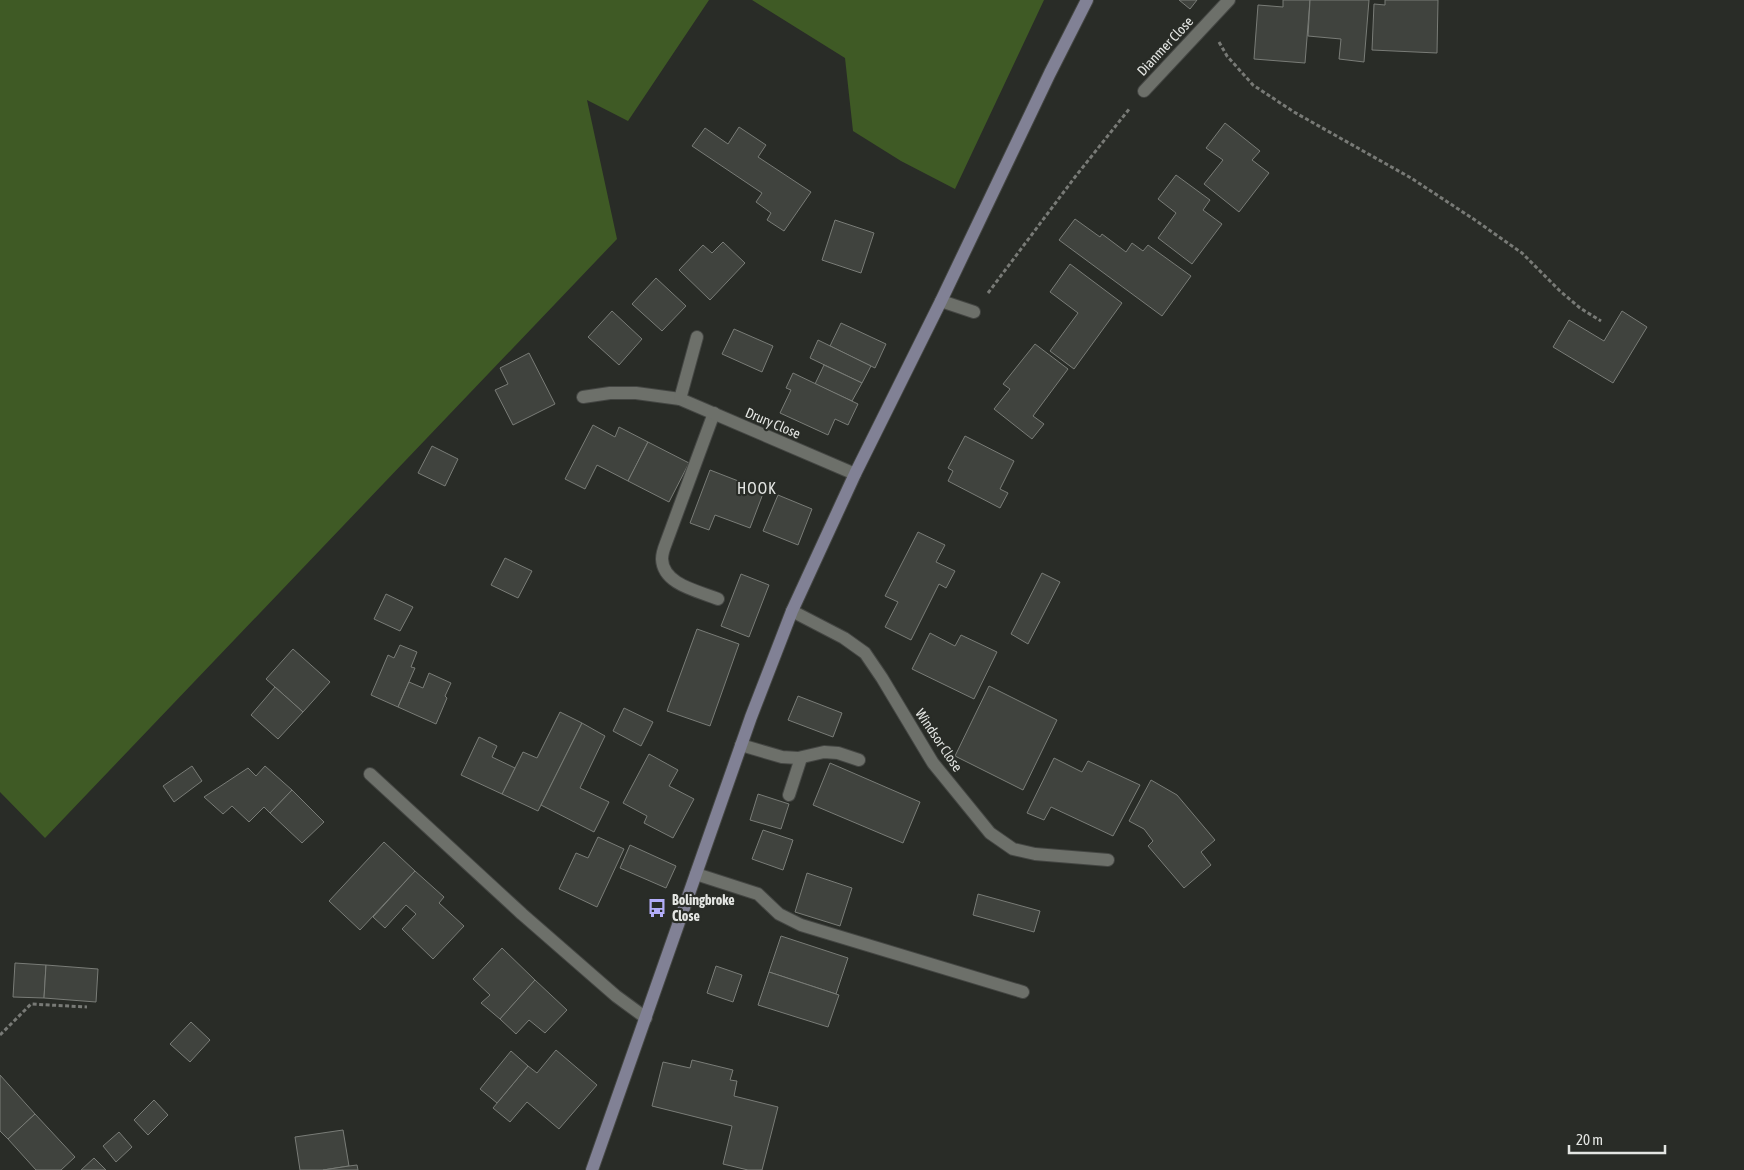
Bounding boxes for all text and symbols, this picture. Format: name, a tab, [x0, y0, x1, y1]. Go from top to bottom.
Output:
street label: Dianmer Close	[1134, 13, 1196, 79]
street label: Drury Close	[743, 404, 803, 442]
district label: HOOK	[737, 479, 777, 497]
street label: Windsor Close	[912, 706, 966, 774]
place label: Bolingbroke Close	[672, 892, 735, 924]
bus stop icon: Bolingbroke Close	[646, 897, 668, 919]
scale bar	[1569, 1122, 1665, 1154]
text: 20 m	[1576, 1131, 1603, 1148]

